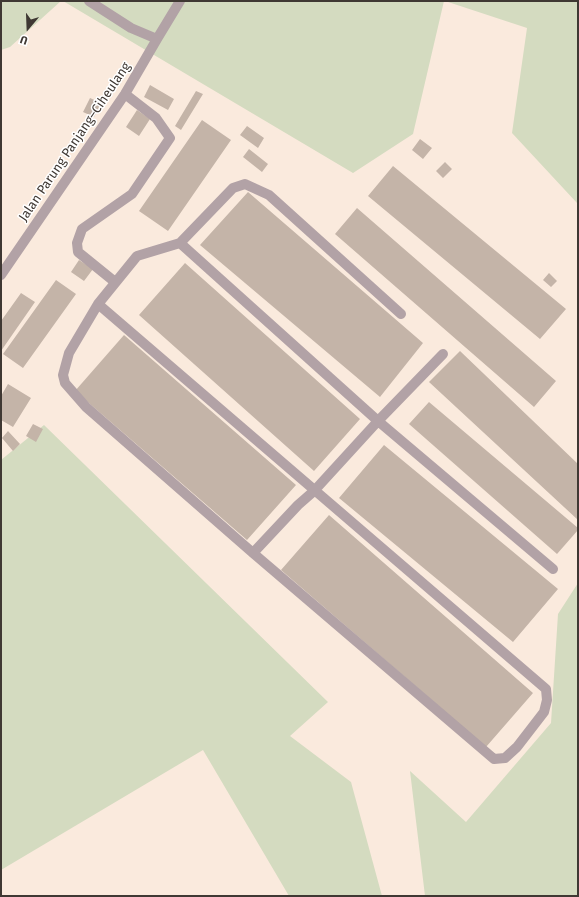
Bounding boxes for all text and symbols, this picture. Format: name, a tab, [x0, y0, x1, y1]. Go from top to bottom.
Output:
north arrow	[8, 8, 48, 48]
text: U	[18, 33, 29, 47]
street label: Jalan Parung Panjang–Ciheulang	[16, 59, 134, 225]

